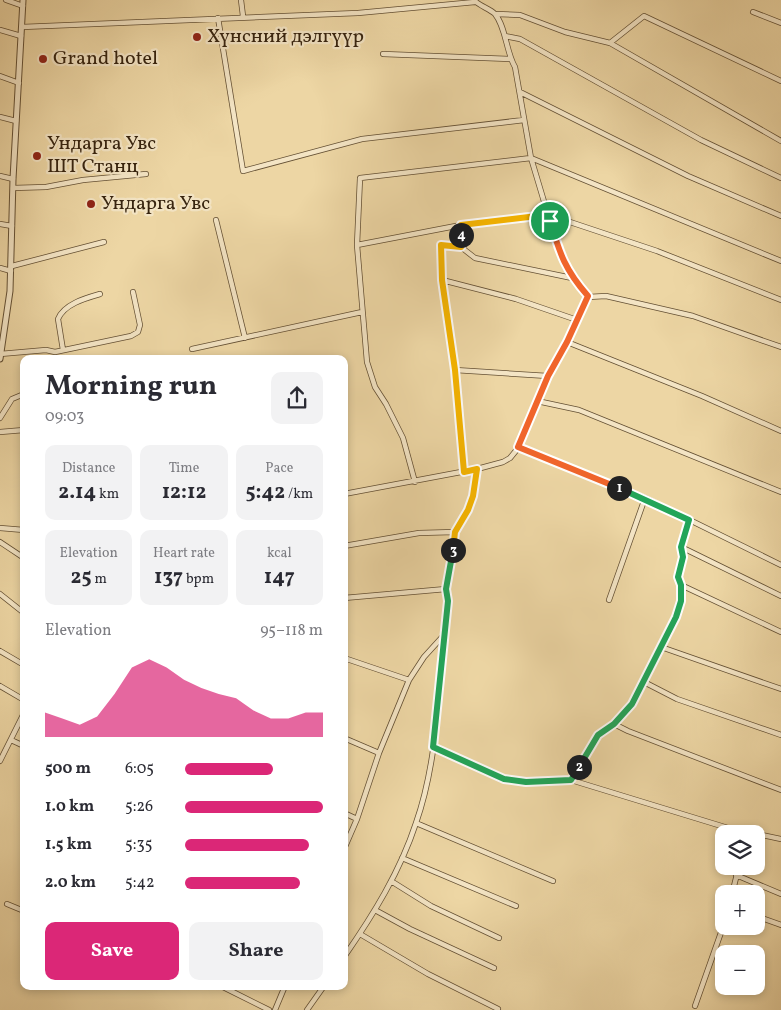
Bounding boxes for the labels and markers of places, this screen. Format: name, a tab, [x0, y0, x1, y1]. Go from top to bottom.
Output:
place label: Хүнсний дэлгүүр	[207, 23, 364, 51]
marker: Хүнсний дэлгүүр	[191, 31, 203, 43]
place label: Grand hotel	[53, 45, 158, 73]
marker: Grand hotel	[37, 53, 49, 65]
place label: Ундарга Увс ШТ Станц	[47, 130, 156, 181]
marker: Ундарга Увс ШТ Станц	[31, 150, 43, 162]
place label: Ундарга Увс	[101, 190, 210, 218]
marker: Ундарга Увс	[85, 198, 97, 210]
pin	[529, 200, 571, 242]
pin: 4	[448, 222, 474, 248]
pin: 1	[606, 476, 632, 500]
pin: 3	[440, 538, 466, 562]
pin: 2	[566, 754, 592, 780]

